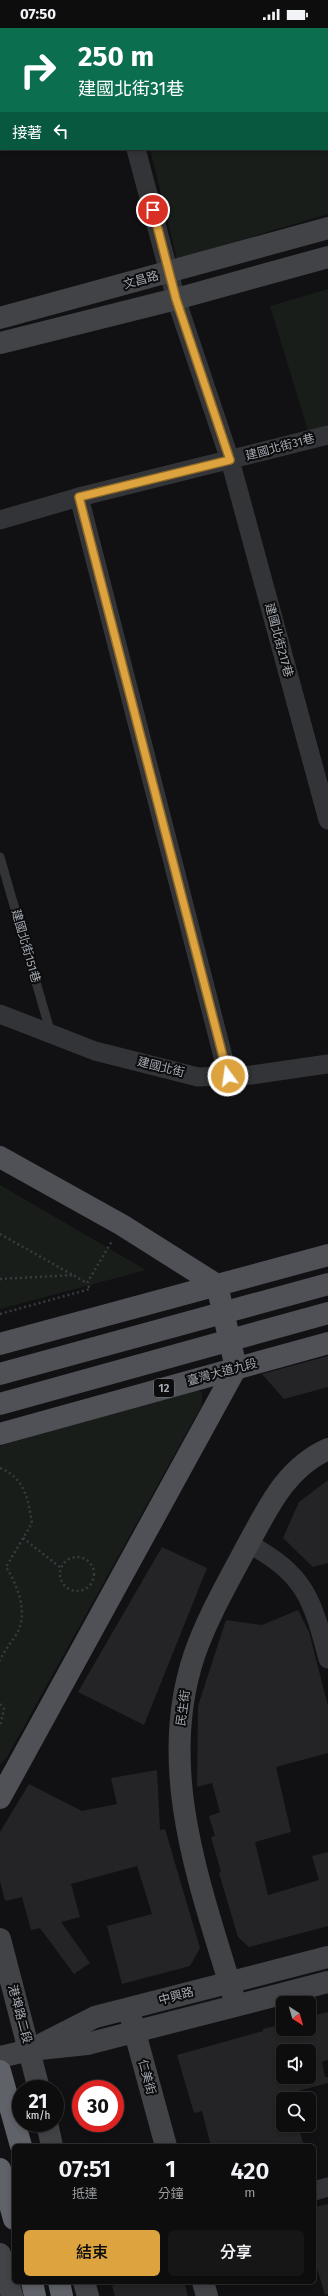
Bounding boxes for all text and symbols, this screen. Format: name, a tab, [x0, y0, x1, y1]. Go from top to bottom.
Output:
text: 07:50	[20, 5, 56, 23]
text: 250 m	[78, 40, 154, 73]
icon: right	[12, 44, 64, 96]
text: 建國北街31巷	[78, 78, 184, 100]
icon: left	[50, 120, 72, 142]
text: 接著	[12, 124, 42, 142]
pin	[136, 193, 170, 227]
icon: arrive	[142, 199, 164, 221]
street label: 文昌路	[122, 268, 160, 292]
street label: 建國北街31巷	[244, 431, 316, 463]
street label: 建國北街217巷	[262, 601, 296, 679]
street label: 建國北街151巷	[9, 908, 43, 984]
street label: 建國北街	[136, 1054, 186, 1080]
position arrow	[207, 1055, 249, 1097]
street label: 臺灣大道九段	[185, 1356, 259, 1388]
road number: 12	[154, 1379, 174, 1397]
street label: 民生街	[174, 1689, 192, 1727]
street label: 港埠路二段	[5, 1983, 35, 2045]
street label: 中興路	[157, 1985, 195, 2007]
north arrow	[276, 1996, 316, 2036]
map controls	[276, 1996, 316, 2132]
button: sound	[276, 2044, 316, 2084]
street label: 仁美街	[136, 2058, 158, 2096]
speed limit sign: 30	[72, 2080, 124, 2132]
text: 21	[28, 2089, 48, 2113]
button: search	[276, 2092, 316, 2132]
text: km/h	[26, 2110, 50, 2122]
text: 07:51	[59, 2155, 111, 2183]
text: 1	[165, 2155, 176, 2183]
text: 420	[230, 2157, 269, 2185]
text: m	[244, 2185, 255, 2200]
text: 抵達	[72, 2186, 98, 2201]
text: 分鐘	[158, 2186, 184, 2201]
button: 結束	[24, 2230, 160, 2276]
button: 分享	[168, 2230, 304, 2276]

